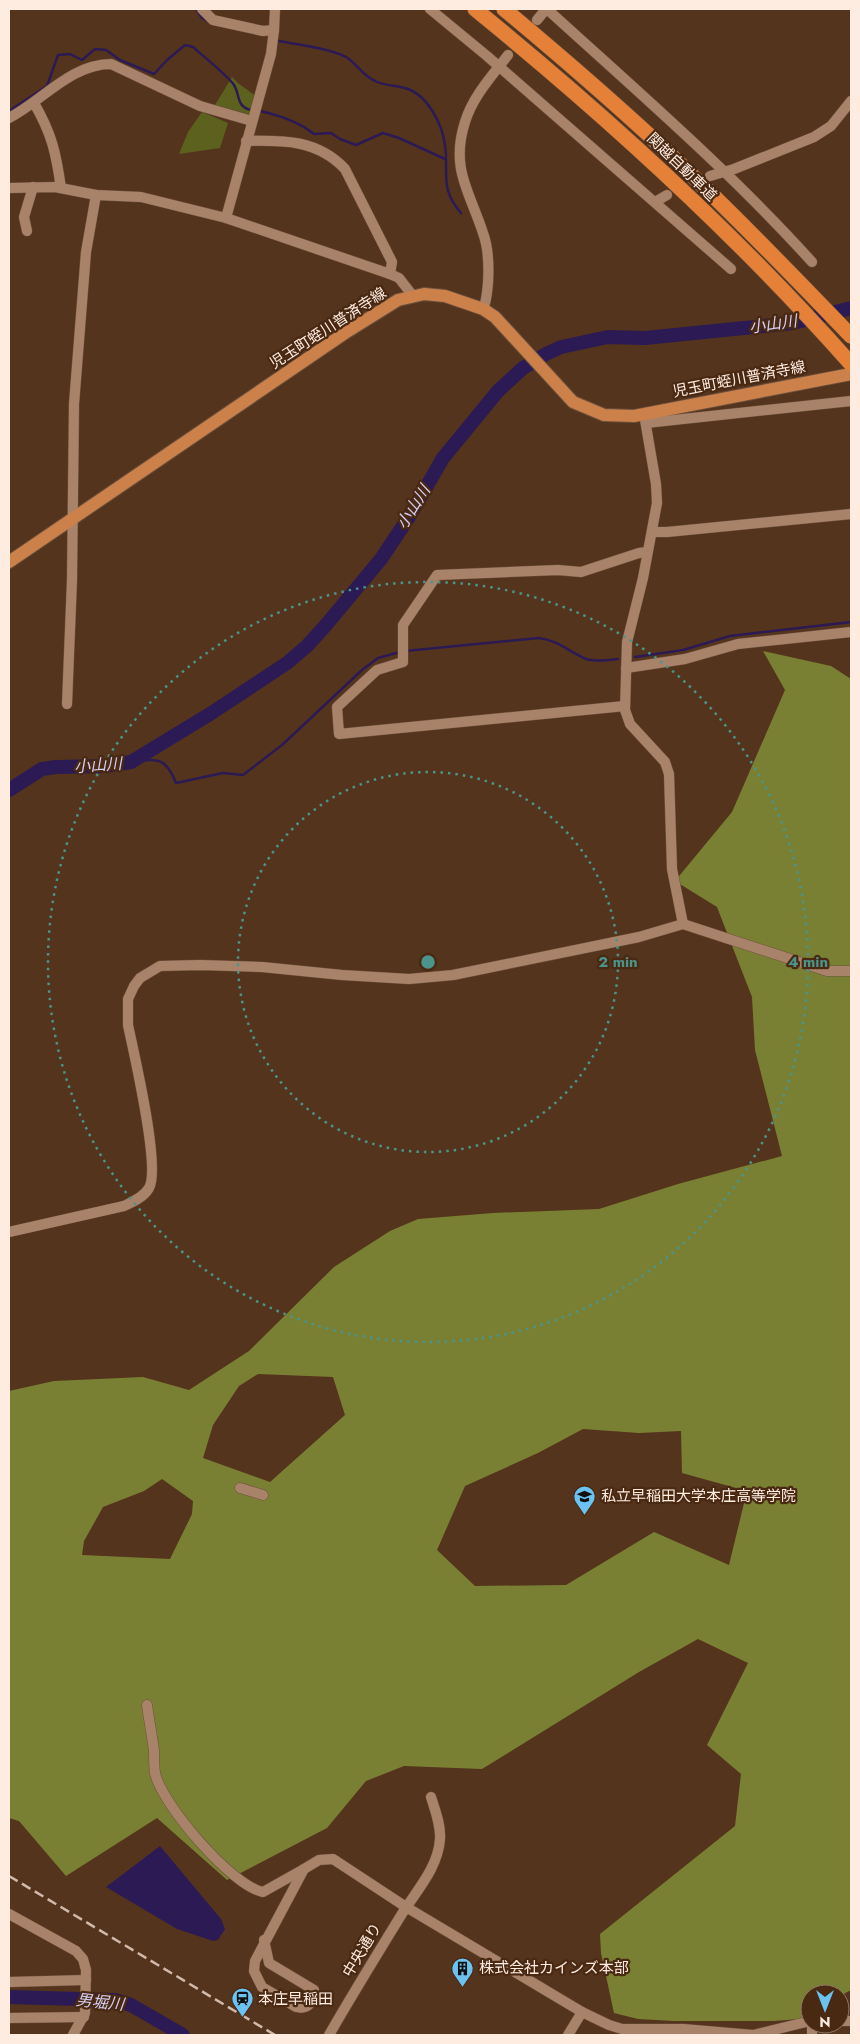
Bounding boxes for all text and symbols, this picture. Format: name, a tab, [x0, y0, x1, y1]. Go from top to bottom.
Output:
street label: 関越自動車道	[642, 128, 722, 206]
street label: 児玉町蛭川普済寺線	[265, 282, 391, 374]
water label: 小山川	[748, 309, 800, 339]
street label: 児玉町蛭川普済寺線	[671, 355, 807, 403]
water label: 小山川	[391, 479, 437, 533]
water label: 小山川	[73, 752, 125, 778]
text: 2 min	[598, 951, 638, 973]
text: 4 min	[788, 951, 828, 973]
centre of rings	[419, 953, 437, 971]
school or university icon: 私立早稲田大学本庄高等学院	[573, 1484, 597, 1515]
place label: 私立早稲田大学本庄高等学院	[601, 1485, 796, 1507]
street label: 中央通り	[337, 1919, 387, 1981]
building icon: 株式会社カインズ本部	[451, 1956, 475, 1987]
place label: 株式会社カインズ本部	[479, 1957, 629, 1979]
north arrow	[800, 1984, 850, 2034]
station icon: 本庄早稲田	[230, 1987, 254, 2018]
water label: 男堀川	[75, 1988, 127, 2016]
place label: 本庄早稲田	[258, 1988, 333, 2010]
text: N	[819, 2012, 831, 2032]

